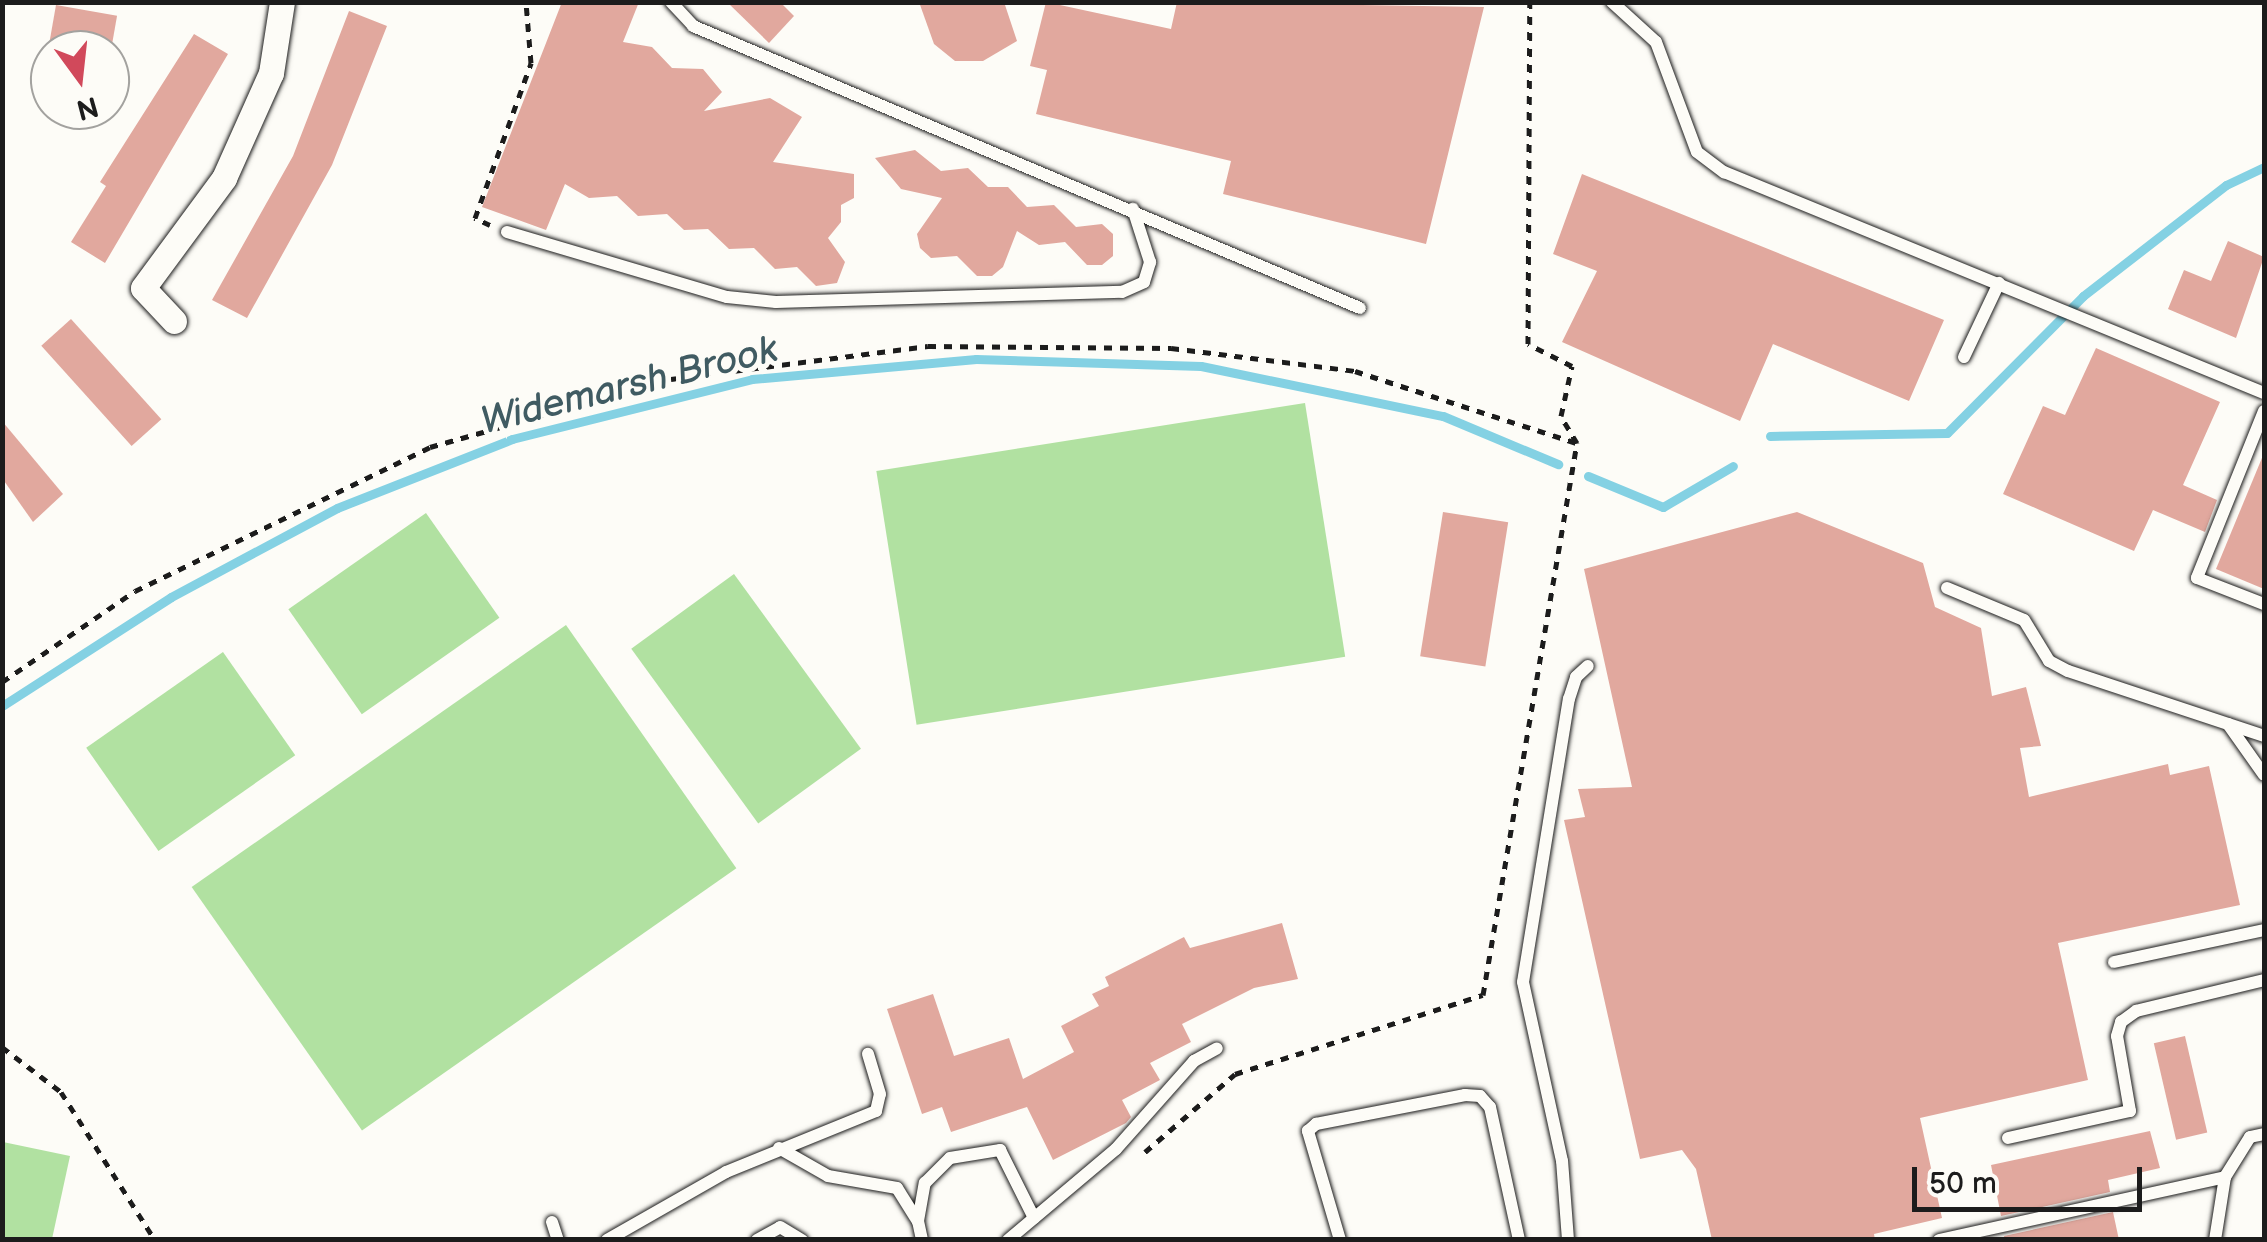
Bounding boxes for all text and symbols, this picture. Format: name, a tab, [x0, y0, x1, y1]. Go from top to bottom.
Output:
north arrow	[30, 30, 130, 130]
text: N	[73, 89, 102, 126]
water label: Widemarsh Brook	[476, 327, 782, 445]
scale bar	[1917, 1147, 2147, 1209]
text: 50 m	[1929, 1166, 1997, 1202]

